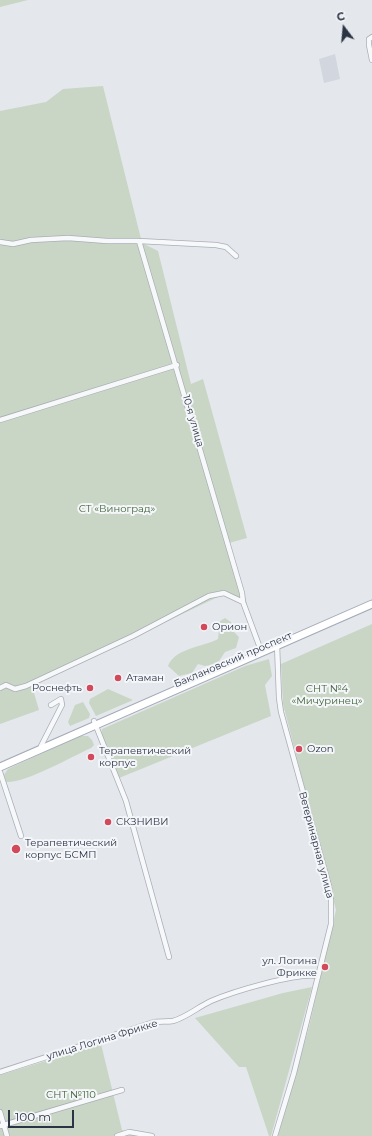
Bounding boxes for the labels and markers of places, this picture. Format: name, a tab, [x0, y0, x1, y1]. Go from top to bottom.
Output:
place label: Орион	[212, 621, 247, 633]
marker: Орион	[199, 622, 209, 632]
place label: Атаман	[126, 672, 164, 684]
marker: Атаман	[113, 673, 123, 683]
place label: Роснефть	[32, 682, 82, 694]
marker: Роснефть	[85, 683, 95, 693]
place label: Ozon	[307, 743, 333, 755]
marker: Ozon	[294, 744, 304, 754]
place label: Терапевтический корпус	[99, 745, 191, 768]
marker: Терапевтический корпус	[86, 752, 96, 762]
place label: СКЗНИВИ	[116, 816, 169, 828]
marker: СКЗНИВИ	[103, 817, 113, 827]
place label: Терапевтический корпус БСМП	[25, 837, 117, 860]
marker: Терапевтический корпус БСМП	[10, 843, 22, 855]
place label: ул. Логина Фрикке	[262, 955, 317, 978]
marker: ул. Логина Фрикке	[320, 962, 330, 972]

